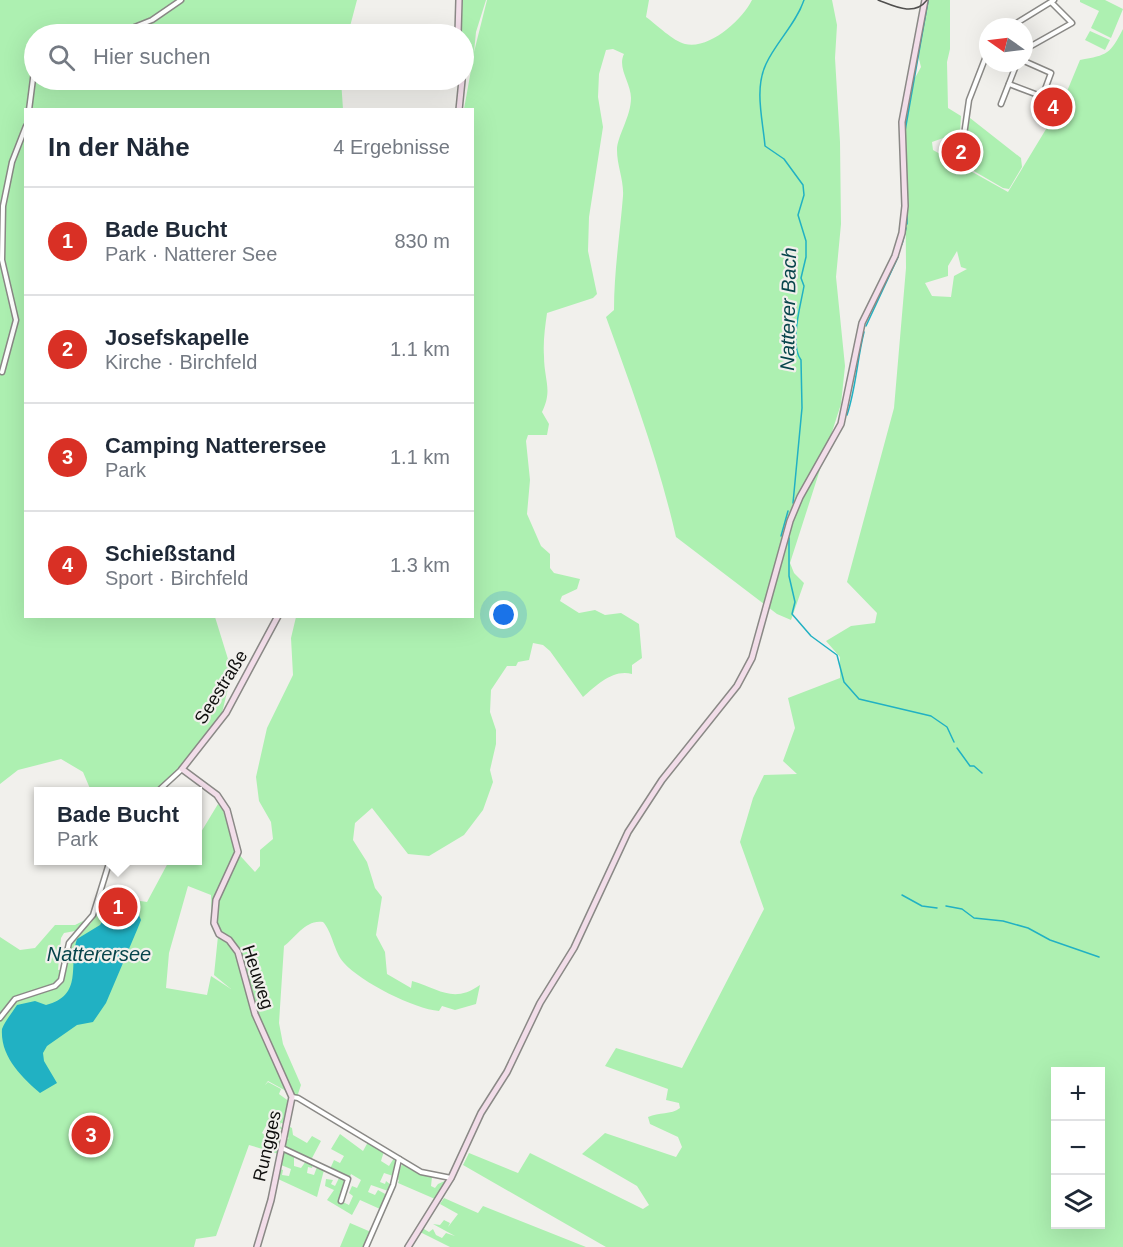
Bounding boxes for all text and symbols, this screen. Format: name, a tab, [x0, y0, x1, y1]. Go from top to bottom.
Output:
north arrow	[979, 18, 1033, 72]
search box	[24, 24, 474, 90]
icon: search	[45, 41, 78, 74]
text: Hier suchen	[93, 44, 210, 69]
pin: 4	[1034, 84, 1072, 130]
pin: 2	[942, 130, 980, 174]
text: In der Nähe	[48, 132, 190, 162]
text: 4 Ergebnisse	[333, 136, 450, 158]
text: Bade Bucht	[105, 217, 227, 242]
text: 1	[62, 230, 73, 252]
text: 830 m	[394, 230, 450, 252]
text: Park · Natterer See	[105, 243, 277, 265]
water label: Natterer Bach	[776, 247, 800, 371]
text: Josefskapelle	[105, 325, 249, 350]
text: 2	[62, 338, 73, 360]
text: 1.1 km	[390, 338, 450, 360]
text: Kirche · Birchfeld	[105, 351, 257, 373]
text: Camping Natterersee	[105, 433, 326, 458]
text: 3	[62, 446, 73, 468]
text: 1.1 km	[390, 446, 450, 468]
text: Park	[105, 459, 146, 481]
text: Schießstand	[105, 541, 236, 566]
text: 4	[62, 554, 73, 576]
text: 1.3 km	[390, 554, 450, 576]
text: Sport · Birchfeld	[105, 567, 248, 589]
your location	[489, 600, 518, 629]
street label: Seestraße	[191, 646, 251, 728]
popup	[34, 787, 202, 865]
text: Bade Bucht	[57, 802, 179, 827]
text: Park	[57, 828, 98, 850]
pin: 1	[98, 884, 138, 930]
water label: Natterersee	[47, 943, 151, 965]
street label: Heuweg	[238, 943, 278, 1011]
map controls	[1051, 1067, 1105, 1229]
button: +	[1051, 1067, 1105, 1121]
street label: Rungges	[249, 1109, 285, 1183]
pin: 3	[72, 1112, 110, 1158]
button: −	[1051, 1121, 1105, 1175]
button: layers	[1051, 1175, 1105, 1229]

